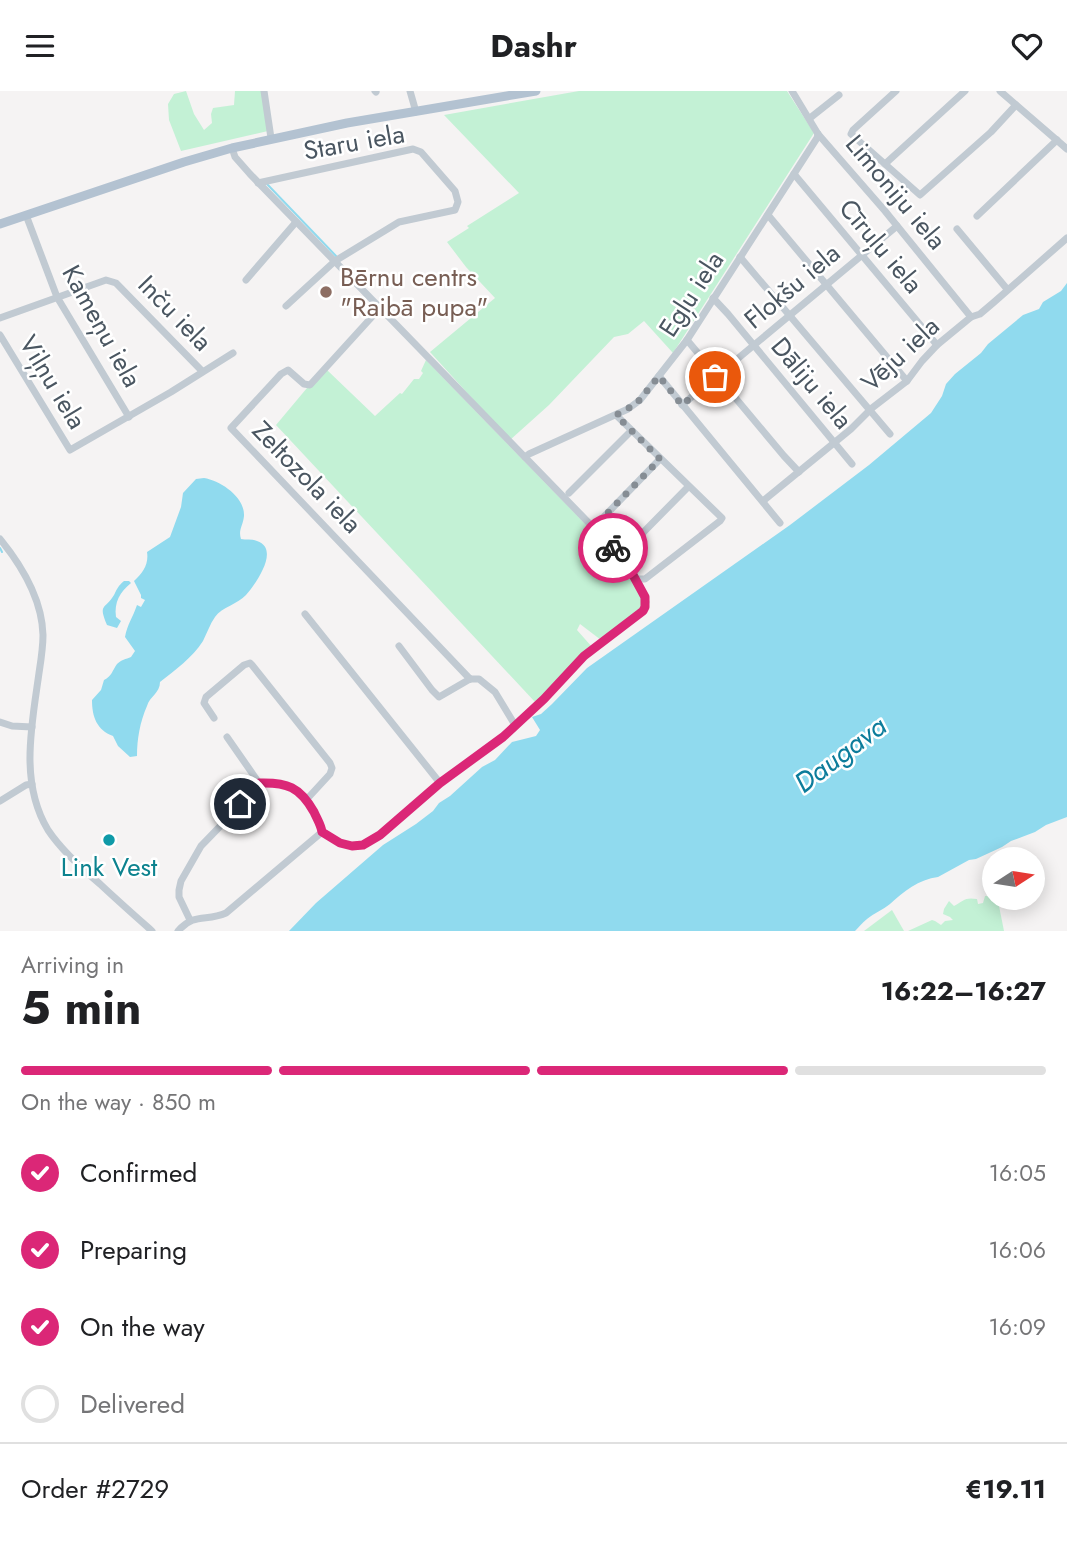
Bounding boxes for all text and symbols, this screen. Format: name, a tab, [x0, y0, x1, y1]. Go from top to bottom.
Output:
text: Dashr	[490, 23, 577, 69]
icon: menu	[21, 27, 59, 65]
icon: heart	[1008, 27, 1046, 65]
street label: Staru iela	[300, 114, 408, 170]
street label: Limoniju iela	[836, 126, 956, 258]
street label: Cīruļu iela	[830, 190, 932, 302]
street label: Flokšu iela	[736, 234, 848, 338]
street label: Egļu iela	[649, 244, 733, 344]
street label: Kameņu iela	[53, 258, 151, 394]
place label: Bērnu centrs "Raibā pupa"	[340, 258, 488, 326]
street label: Inču iela	[129, 267, 221, 359]
marker: Bērnu centrs "Raibā pupa"	[318, 284, 334, 300]
street label: Vēju iela	[852, 308, 948, 400]
street label: Viļņu iela	[10, 328, 96, 436]
street label: Dāliju iela	[762, 329, 862, 437]
pin	[685, 347, 745, 407]
icon: bag	[696, 358, 734, 396]
street label: Zeltozola iela	[243, 412, 371, 542]
courier	[578, 513, 648, 583]
icon: bike	[594, 529, 632, 567]
water label: Daugava	[785, 706, 896, 803]
pin	[210, 774, 270, 834]
icon: home	[221, 785, 259, 823]
marker: Link Vest	[101, 832, 117, 848]
north arrow	[982, 847, 1045, 910]
map controls	[982, 847, 1045, 910]
place label: Link Vest	[61, 848, 158, 886]
text: Arriving in	[21, 948, 124, 982]
text: 16:22–16:27	[881, 972, 1046, 1010]
text: 5 min	[21, 975, 141, 1041]
text: On the way · 850 m	[21, 1085, 216, 1119]
icon: check	[21, 1154, 59, 1192]
text: Confirmed	[80, 1154, 197, 1192]
text: 16:05	[989, 1156, 1046, 1190]
icon: check	[21, 1231, 59, 1269]
text: Preparing	[80, 1231, 187, 1269]
text: 16:06	[988, 1233, 1046, 1267]
icon: check	[21, 1308, 59, 1346]
text: On the way	[80, 1308, 205, 1346]
text: 16:09	[988, 1310, 1046, 1344]
text: Delivered	[80, 1385, 185, 1423]
text: Order #2729	[21, 1470, 169, 1508]
text: €19.11	[965, 1470, 1046, 1508]

